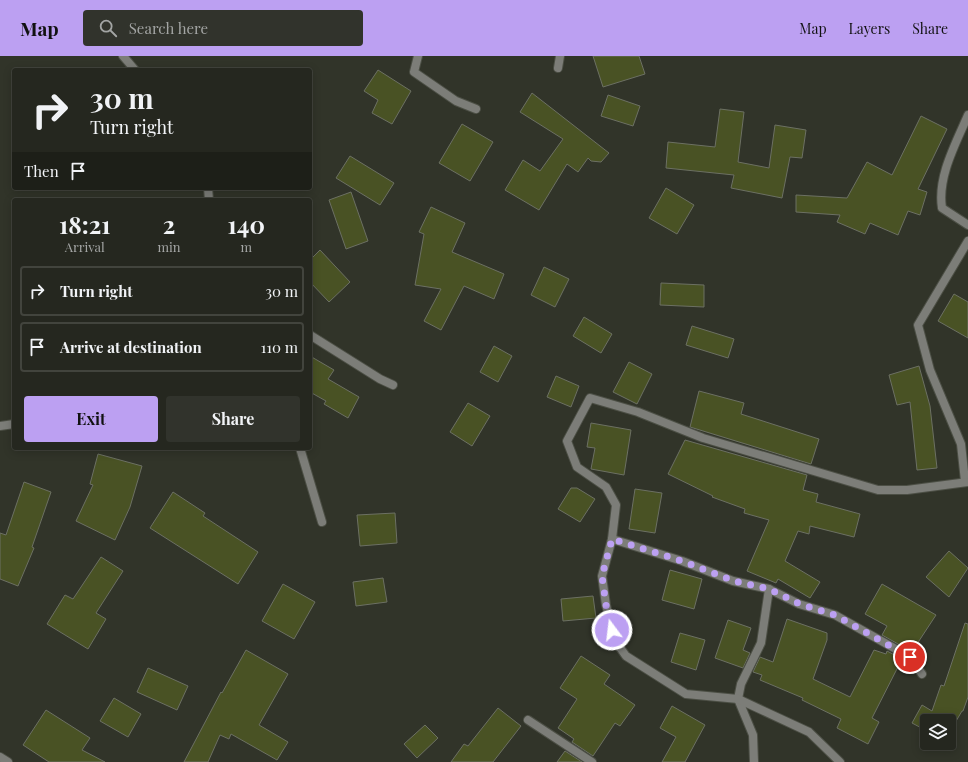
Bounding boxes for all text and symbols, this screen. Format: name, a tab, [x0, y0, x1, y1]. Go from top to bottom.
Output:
search box	[83, 10, 363, 46]
text: Map	[20, 15, 59, 41]
icon: search	[97, 17, 119, 39]
text: Search here	[129, 18, 208, 38]
text: Map	[799, 19, 827, 38]
text: Layers	[849, 19, 890, 38]
text: Share	[912, 19, 948, 38]
text: 30 m	[90, 79, 154, 116]
icon: right	[24, 84, 76, 136]
text: Turn right	[90, 115, 173, 139]
icon: arrive	[67, 160, 89, 182]
text: Then	[24, 161, 59, 181]
text: 18:21	[59, 208, 110, 240]
text: 2	[163, 208, 175, 240]
text: 140	[228, 208, 265, 240]
text: Arrival	[65, 238, 105, 255]
text: min	[157, 238, 181, 255]
text: m	[241, 238, 252, 255]
icon: right	[26, 280, 48, 302]
text: Turn right	[60, 281, 133, 301]
text: 30 m	[265, 281, 298, 301]
icon: arrive	[26, 336, 48, 358]
text: Arrive at destination	[60, 337, 202, 357]
text: 110 m	[261, 337, 298, 357]
button: Exit	[24, 396, 158, 442]
button: Share	[166, 396, 300, 442]
position arrow	[591, 609, 633, 651]
pin	[893, 640, 927, 674]
icon: arrive	[899, 646, 921, 668]
map controls	[920, 714, 956, 750]
button: layers	[920, 714, 956, 750]

